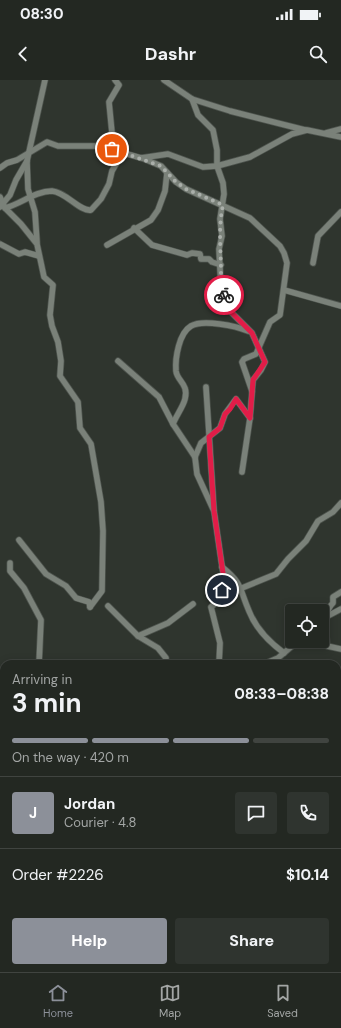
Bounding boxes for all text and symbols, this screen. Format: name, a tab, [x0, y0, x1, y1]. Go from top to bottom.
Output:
text: 08:30	[20, 4, 63, 24]
text: Dashr	[145, 42, 196, 66]
icon: back	[12, 43, 34, 65]
icon: search	[307, 43, 329, 65]
pin	[95, 132, 129, 166]
icon: bag	[101, 138, 123, 160]
courier	[204, 275, 244, 315]
icon: bike	[213, 284, 235, 306]
pin	[205, 573, 239, 607]
icon: home	[211, 579, 233, 601]
map controls	[285, 604, 329, 648]
button: locate	[285, 604, 329, 648]
text: Arriving in	[12, 671, 72, 688]
text: 08:33–08:38	[234, 684, 329, 704]
text: 3 min	[12, 686, 81, 720]
text: On the way · 420 m	[12, 749, 129, 766]
button: chat	[235, 792, 277, 834]
button: phone	[287, 792, 329, 834]
text: Jordan	[64, 794, 115, 814]
text: J	[29, 803, 37, 823]
text: Courier · 4.8	[64, 814, 136, 831]
text: Order #2226	[12, 865, 104, 885]
text: $10.14	[286, 865, 329, 885]
button: Help	[12, 918, 167, 964]
button: Share	[175, 918, 329, 964]
tab: Home	[43, 982, 73, 1020]
tab: Map	[159, 982, 181, 1020]
tab: Saved	[267, 982, 298, 1020]

